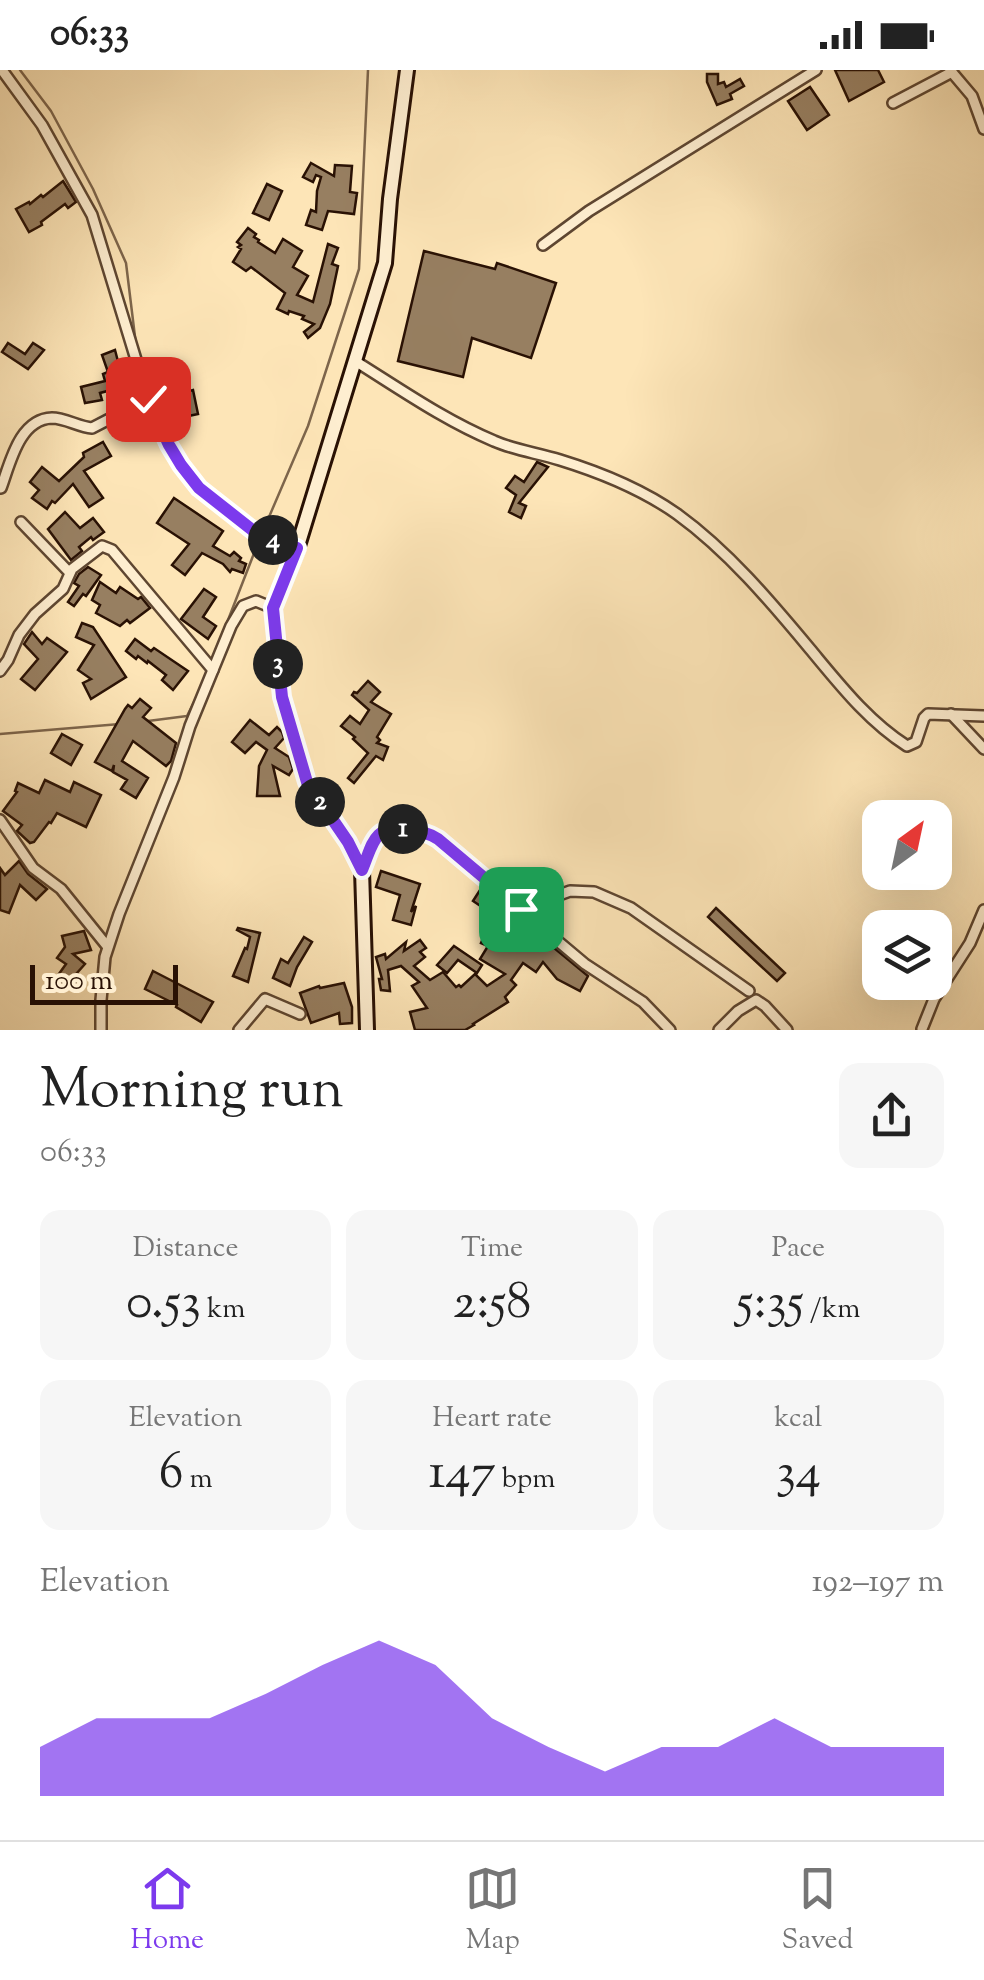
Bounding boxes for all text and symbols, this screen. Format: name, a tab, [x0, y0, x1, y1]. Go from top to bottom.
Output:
text: 06:33	[50, 8, 129, 62]
pin	[106, 357, 191, 442]
icon: check	[121, 372, 176, 427]
pin: 4	[248, 515, 298, 565]
text: 4	[266, 520, 280, 560]
pin: 3	[253, 639, 303, 689]
text: 3	[272, 644, 284, 684]
pin: 2	[295, 777, 345, 827]
text: 2	[313, 782, 327, 822]
north arrow	[862, 800, 952, 890]
map controls	[862, 800, 952, 1000]
pin: 1	[378, 804, 428, 854]
text: 1	[398, 809, 408, 849]
pin	[479, 867, 564, 952]
icon: arrive	[494, 882, 549, 937]
button: layers	[862, 910, 952, 1000]
scale bar	[30, 960, 178, 1004]
text: 100 m	[45, 962, 113, 1002]
text: Morning run	[40, 1053, 344, 1132]
button: share	[839, 1063, 944, 1168]
text: 06:33	[40, 1130, 107, 1176]
text: Distance	[133, 1229, 238, 1269]
text: Time	[461, 1229, 523, 1269]
text: Pace	[772, 1229, 825, 1269]
text: 0.53	[126, 1269, 201, 1341]
text: 2:58	[453, 1269, 531, 1341]
text: 5:35	[736, 1269, 804, 1341]
text: km	[201, 1290, 245, 1330]
text: /km	[804, 1290, 860, 1330]
text: Elevation	[129, 1399, 242, 1439]
text: Heart rate	[432, 1399, 552, 1439]
text: kcal	[774, 1399, 822, 1439]
text: 6	[159, 1439, 184, 1511]
text: 147	[429, 1439, 496, 1511]
text: 34	[776, 1439, 821, 1511]
text: m	[184, 1460, 213, 1500]
text: bpm	[496, 1460, 555, 1500]
text: Elevation	[40, 1560, 170, 1606]
text: 192–197 m	[812, 1560, 944, 1606]
tab: Home	[131, 1861, 204, 1961]
tab: Map	[465, 1861, 520, 1961]
tab: Saved	[781, 1861, 853, 1961]

